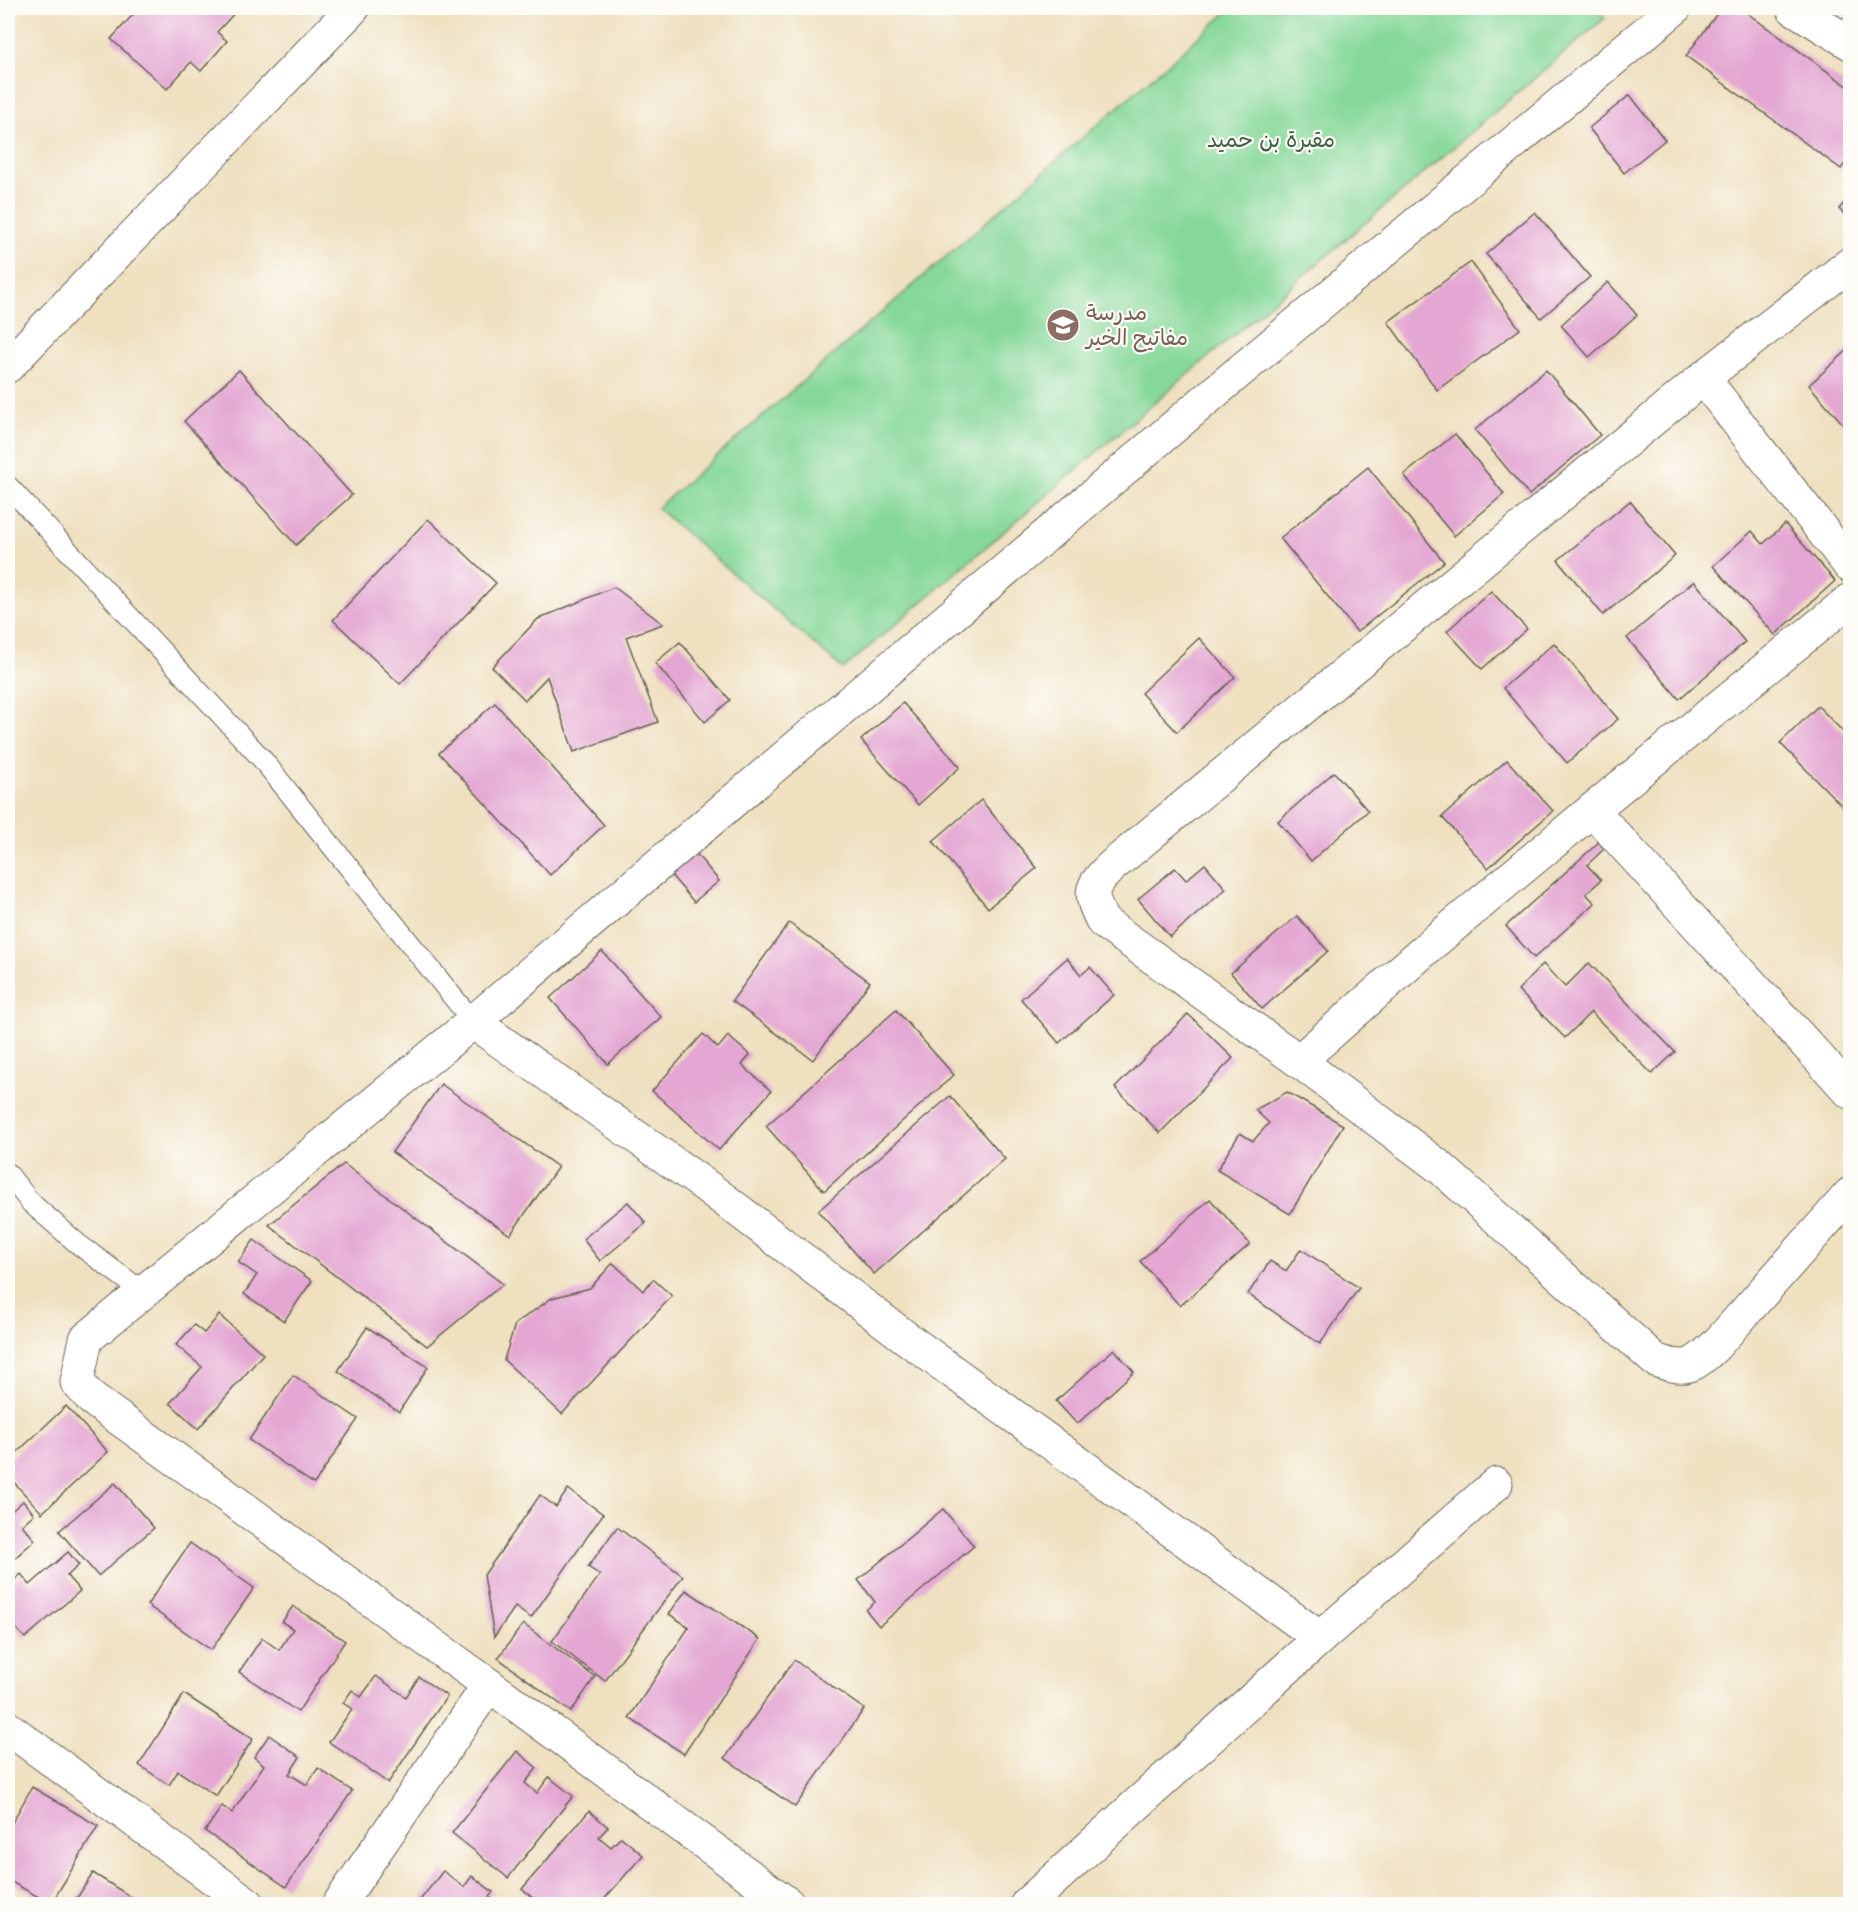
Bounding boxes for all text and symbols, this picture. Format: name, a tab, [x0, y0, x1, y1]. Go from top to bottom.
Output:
park label: مقبرة بن حميد	[1207, 120, 1335, 159]
place label: مدرسة مفاتيح الخير	[1084, 293, 1188, 357]
school or university icon: مدرسة مفاتيح الخير	[1045, 307, 1081, 343]

